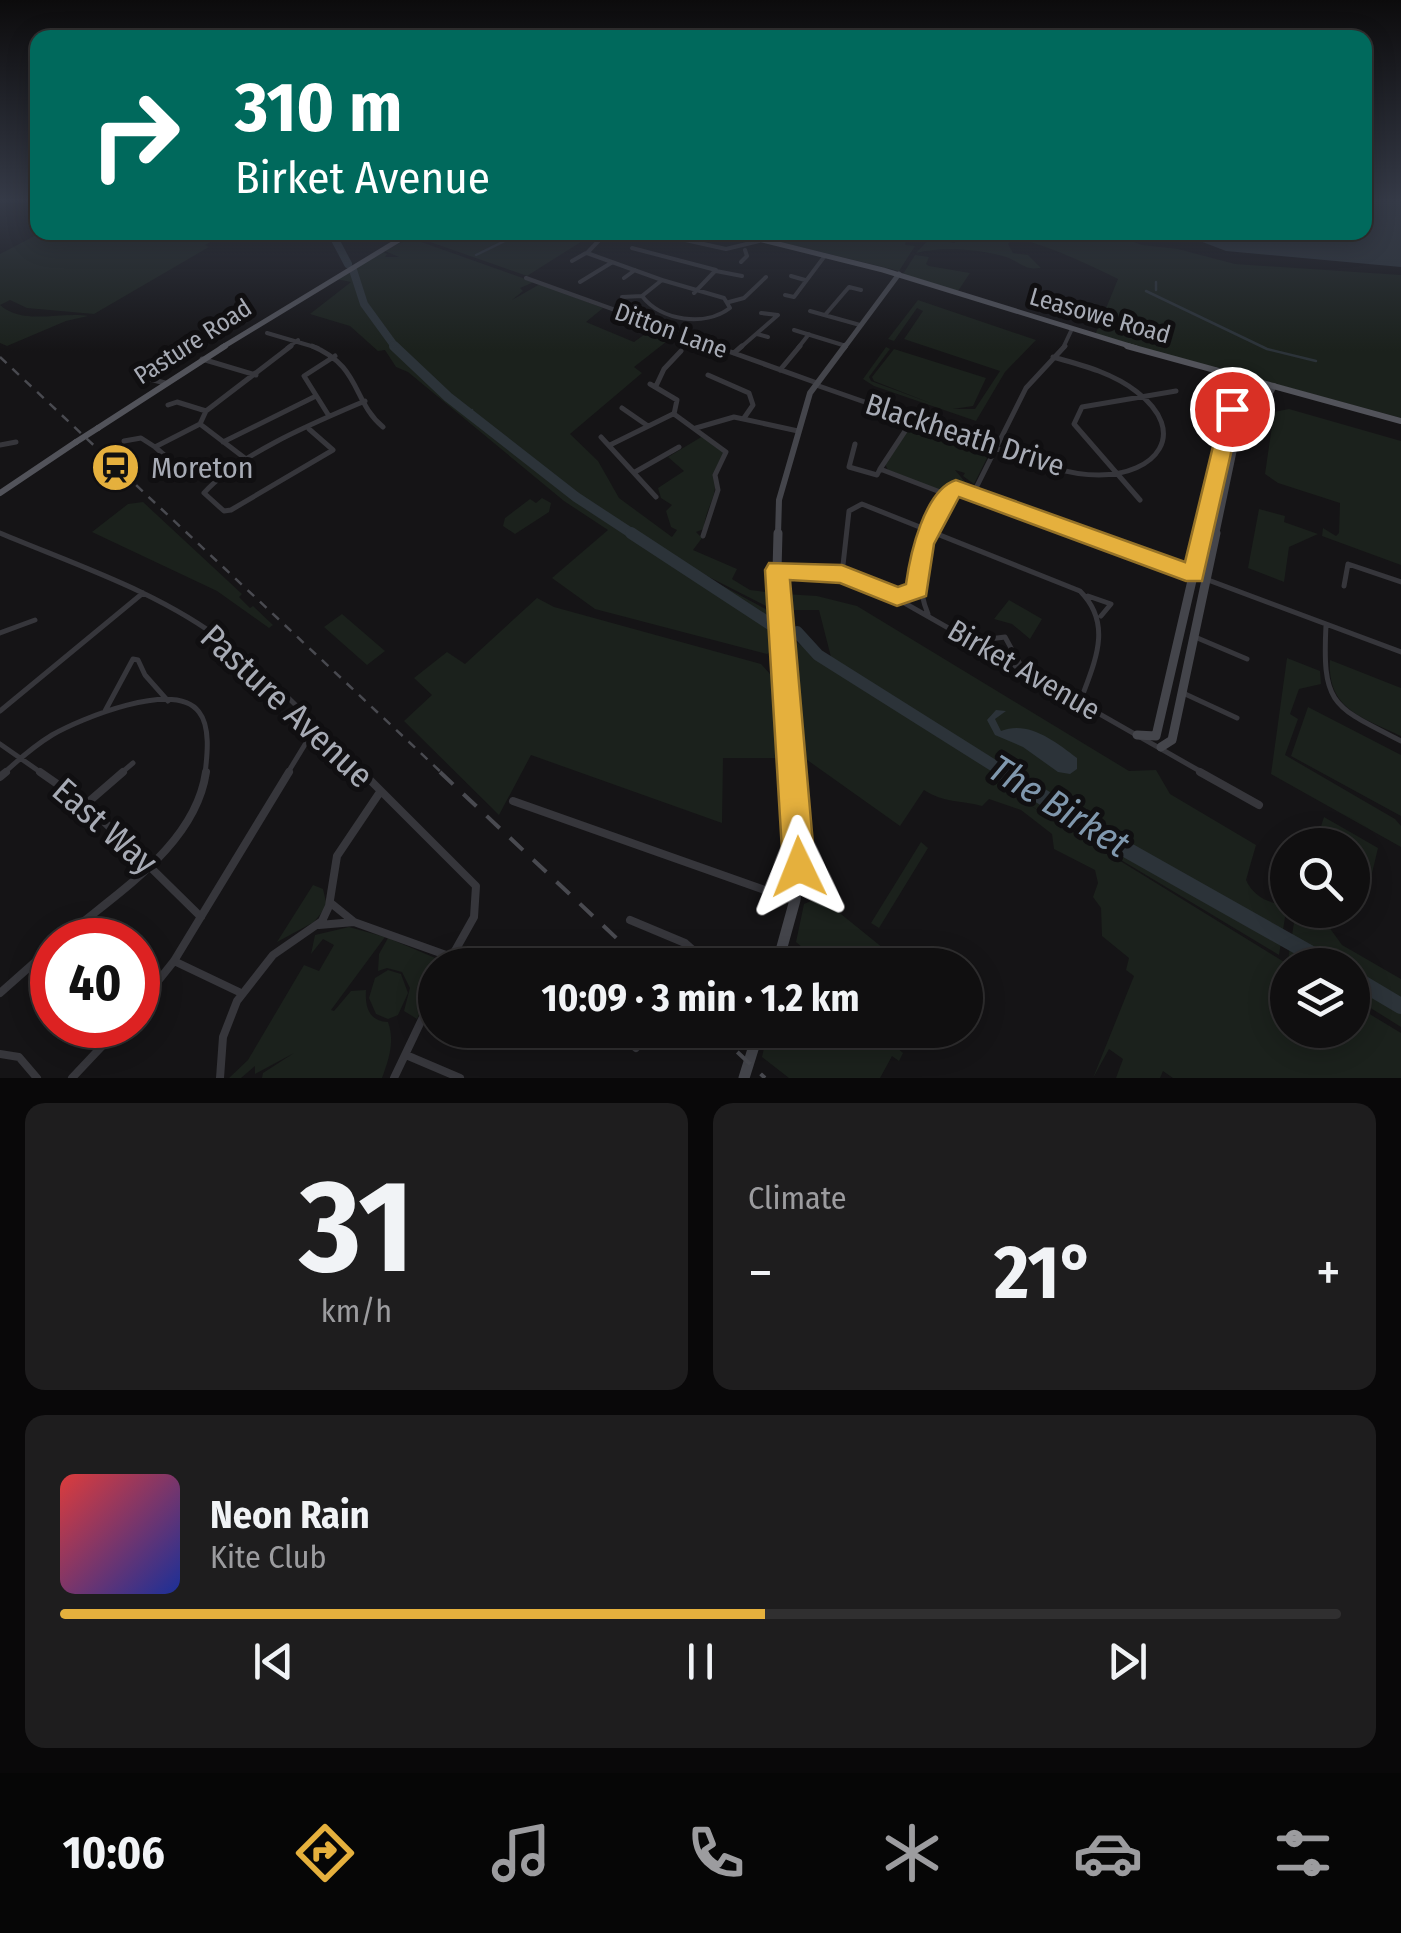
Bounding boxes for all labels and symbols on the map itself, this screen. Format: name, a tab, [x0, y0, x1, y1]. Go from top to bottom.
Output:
street label: Leasowe Road	[1026, 282, 1174, 350]
street label: Pasture Road	[129, 293, 257, 391]
street label: Ditton Lane	[611, 297, 731, 365]
pin	[1190, 367, 1275, 452]
street label: Blackheath Drive	[861, 386, 1069, 484]
station icon: Moreton	[90, 442, 142, 494]
place label: Moreton	[151, 450, 254, 486]
street label: Birket Avenue	[941, 612, 1107, 728]
street label: Pasture Avenue	[192, 616, 382, 796]
water label: The Birket	[980, 745, 1138, 867]
street label: East Way	[44, 769, 166, 883]
position arrow	[747, 815, 851, 919]
speed limit sign: 40	[30, 918, 160, 1048]

